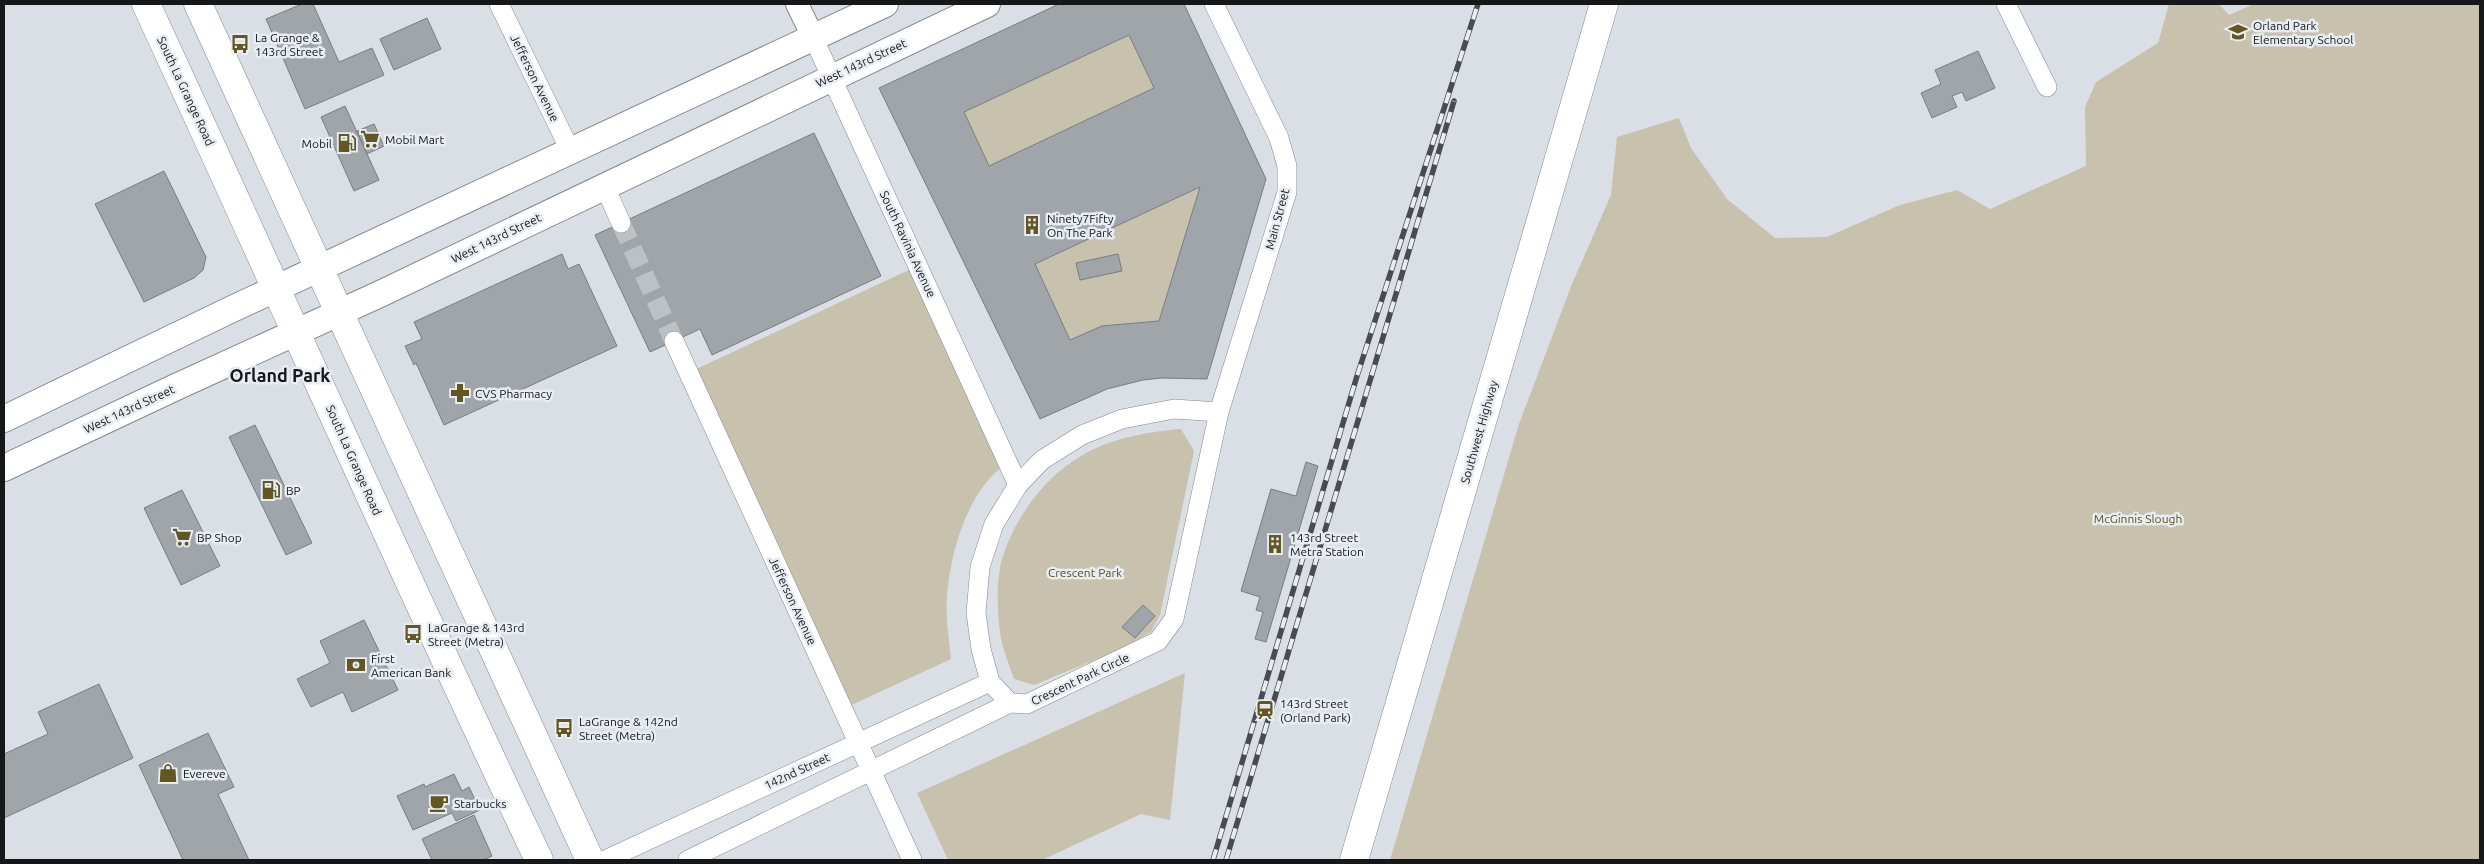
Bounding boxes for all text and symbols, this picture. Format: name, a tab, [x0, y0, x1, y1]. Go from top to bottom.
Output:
place label: Orland Park Elementary School	[2253, 19, 2353, 46]
school or university icon: Orland Park Elementary School	[2227, 21, 2249, 43]
place label: La Grange & 143rd Street	[255, 31, 323, 58]
street label: Jefferson Avenue	[508, 32, 562, 124]
bus stop icon: La Grange & 143rd Street	[229, 33, 251, 55]
street label: South La Grange Road	[155, 34, 217, 148]
street label: West 143rd Street	[814, 36, 909, 90]
supermarket icon: Mobil Mart	[359, 128, 381, 150]
fuel station icon: Mobil	[336, 132, 358, 154]
place label: Mobil Mart	[385, 133, 444, 146]
place label: Mobil	[301, 137, 332, 150]
street label: Main Street	[1263, 187, 1291, 251]
street label: South Ravinia Avenue	[878, 189, 938, 299]
street label: West 143rd Street	[449, 210, 543, 265]
place label: Ninety7Fifty On The Park	[1047, 212, 1114, 239]
building icon: Ninety7Fifty On The Park	[1021, 214, 1043, 236]
district label: Orland Park	[230, 365, 330, 385]
street label: Southwest Highway	[1458, 379, 1500, 485]
street label: West 143rd Street	[82, 382, 177, 436]
pharmacy icon: CVS Pharmacy	[449, 382, 471, 404]
place label: CVS Pharmacy	[475, 387, 552, 400]
street label: South La Grange Road	[324, 403, 384, 517]
fuel station icon: BP	[260, 479, 282, 501]
place label: BP	[286, 484, 301, 497]
park label: McGinnis Slough	[2094, 512, 2182, 525]
supermarket icon: BP Shop	[171, 526, 193, 548]
place label: BP Shop	[197, 531, 242, 544]
place label: 143rd Street Metra Station	[1290, 531, 1364, 558]
building icon: 143rd Street Metra Station	[1264, 533, 1286, 555]
street label: Jefferson Avenue	[767, 555, 819, 647]
park label: Crescent Park	[1048, 566, 1122, 579]
place label: LaGrange & 143rd Street (Metra)	[428, 621, 525, 649]
bus stop icon: LaGrange & 143rd Street (Metra)	[402, 623, 424, 645]
street label: Crescent Park Circle	[1029, 651, 1131, 707]
place label: First American Bank	[371, 652, 451, 679]
bank icon: First American Bank	[345, 654, 367, 676]
place label: 143rd Street (Orland Park)	[1280, 697, 1351, 725]
station icon: 143rd Street (Orland Park)	[1254, 699, 1276, 721]
place label: LaGrange & 142nd Street (Metra)	[579, 715, 678, 743]
bus stop icon: LaGrange & 142nd Street (Metra)	[553, 717, 575, 739]
street label: 142nd Street	[762, 750, 832, 792]
shop icon: Evereve	[157, 762, 179, 784]
place label: Evereve	[183, 767, 226, 780]
cafe icon: Starbucks	[428, 792, 450, 814]
place label: Starbucks	[454, 797, 506, 810]

